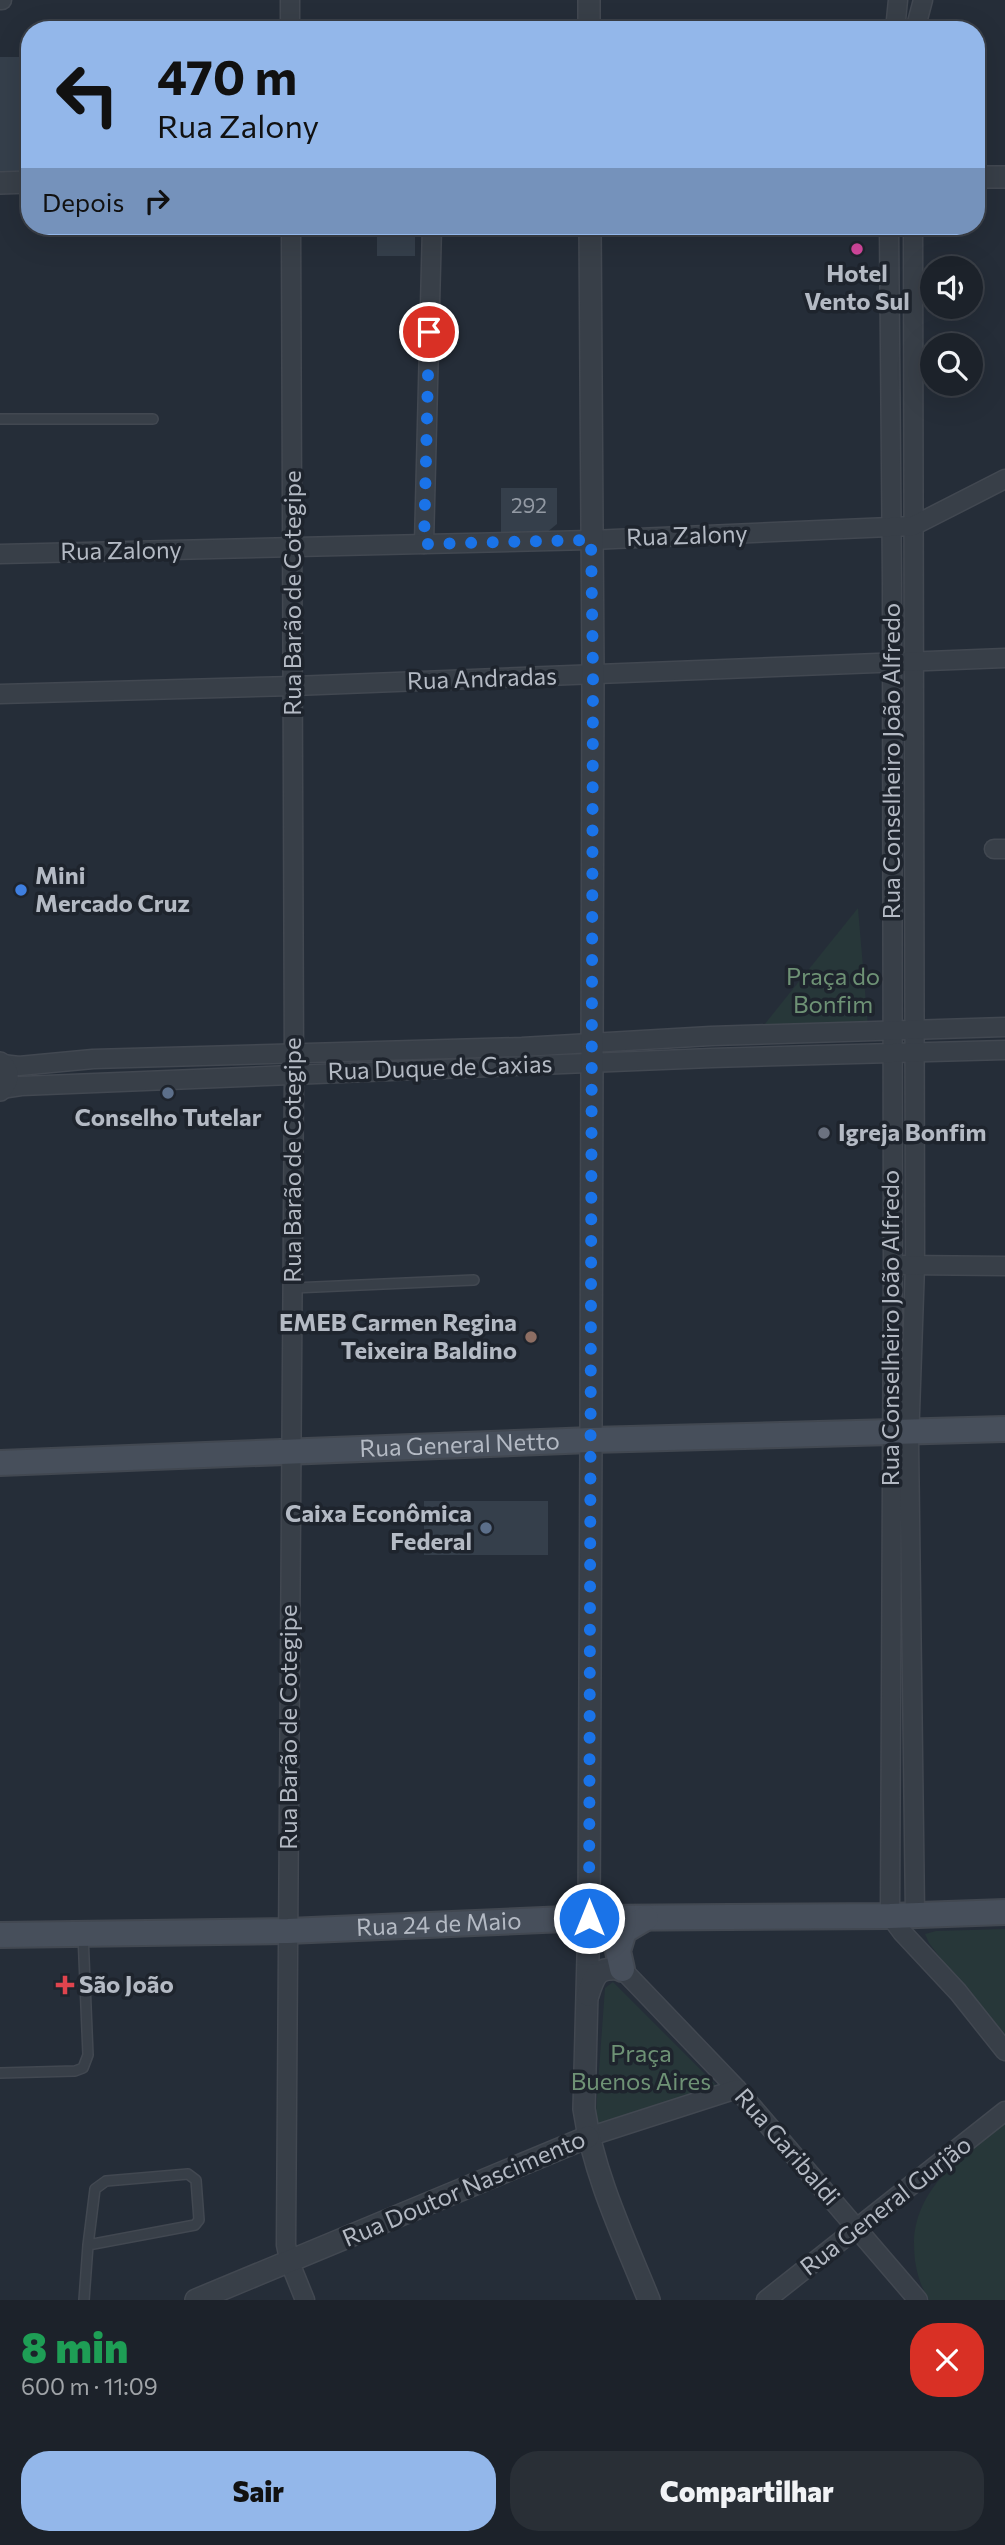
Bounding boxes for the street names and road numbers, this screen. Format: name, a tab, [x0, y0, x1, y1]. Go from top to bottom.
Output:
street label: Rua Barão de Cotegipe	[277, 470, 306, 716]
street label: Rua Zalony	[626, 518, 748, 551]
street label: Rua Zalony	[60, 534, 182, 565]
street label: Rua Conselheiro João Alfredo	[876, 603, 905, 919]
street label: Rua Andradas	[407, 660, 557, 695]
street label: Rua Barão de Cotegipe	[277, 1037, 306, 1283]
street label: Rua Duque de Caxias	[327, 1048, 553, 1085]
street label: Rua Conselheiro João Alfredo	[875, 1170, 904, 1486]
street label: Rua General Netto	[359, 1425, 560, 1462]
street label: Rua Barão de Cotegipe	[273, 1604, 302, 1850]
street label: Rua 24 de Maio	[355, 1905, 522, 1941]
street label: Rua Garibaldi	[730, 2082, 847, 2210]
street label: Rua Doutor Nascimento	[338, 2123, 589, 2252]
street label: Rua General Gurjão	[794, 2129, 976, 2281]

